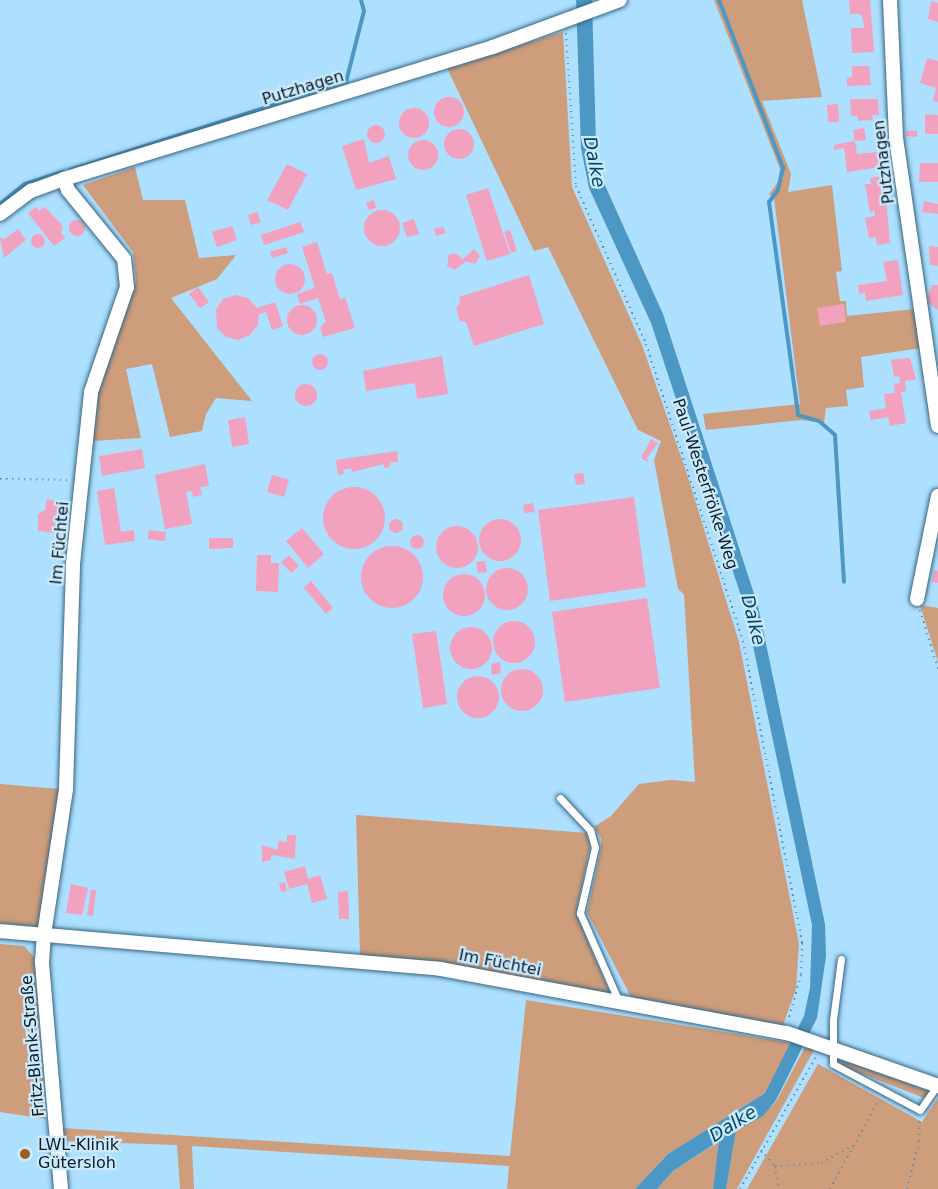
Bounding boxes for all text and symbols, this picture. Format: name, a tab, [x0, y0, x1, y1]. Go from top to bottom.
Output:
street label: Putzhagen	[260, 67, 346, 109]
street label: Putzhagen	[869, 119, 899, 205]
water label: Dalke	[578, 135, 610, 189]
street label: Paul-Westerfrölke-Weg	[668, 396, 742, 572]
street label: Im Füchtei	[47, 501, 73, 585]
water label: Dalke	[736, 592, 770, 648]
street label: Im Füchtei	[457, 946, 543, 980]
street label: Fritz-Blank-Straße	[17, 974, 49, 1118]
water label: Dalke	[705, 1101, 761, 1147]
place label: LWL-Klinik Gütersloh	[38, 1135, 119, 1173]
marker: LWL-Klinik Gütersloh	[16, 1145, 34, 1163]

